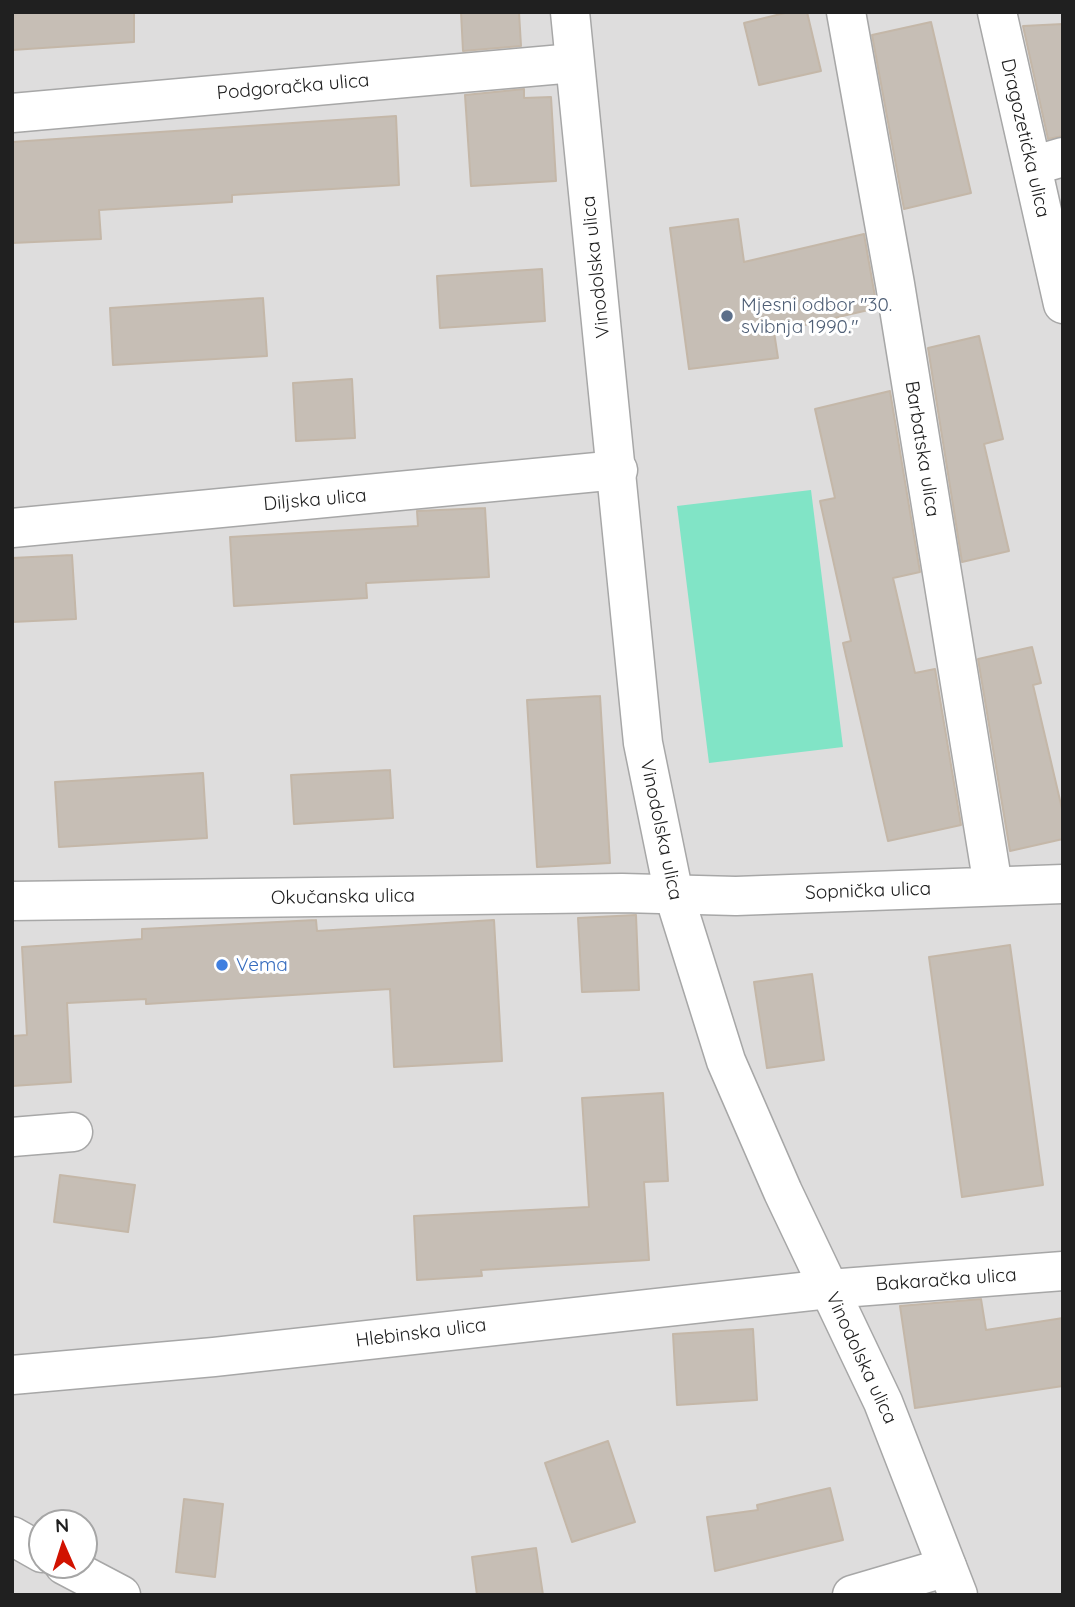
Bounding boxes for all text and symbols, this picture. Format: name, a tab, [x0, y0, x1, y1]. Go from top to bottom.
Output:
street label: Dragozetićka ulica	[996, 56, 1054, 220]
street label: Podgoračka ulica	[216, 69, 370, 105]
street label: Vinodolska ulica	[577, 195, 615, 339]
place label: Mjesni odbor "30. svibnja 1990."	[741, 294, 892, 338]
marker: Mjesni odbor "30. svibnja 1990."	[719, 308, 735, 324]
street label: Barbatska ulica	[900, 379, 944, 519]
street label: Diljska ulica	[263, 484, 367, 516]
street label: Vinodolska ulica	[635, 758, 687, 902]
street label: Sopnička ulica	[805, 877, 931, 905]
street label: Okučanska ulica	[271, 884, 415, 910]
place label: Vema	[236, 954, 288, 976]
marker: Vema	[214, 957, 230, 973]
street label: Bakaračka ulica	[875, 1264, 1017, 1296]
street label: Vinodolska ulica	[820, 1288, 902, 1428]
street label: Hlebinska ulica	[354, 1314, 488, 1352]
north arrow	[28, 1509, 98, 1579]
text: N	[54, 1513, 70, 1537]

